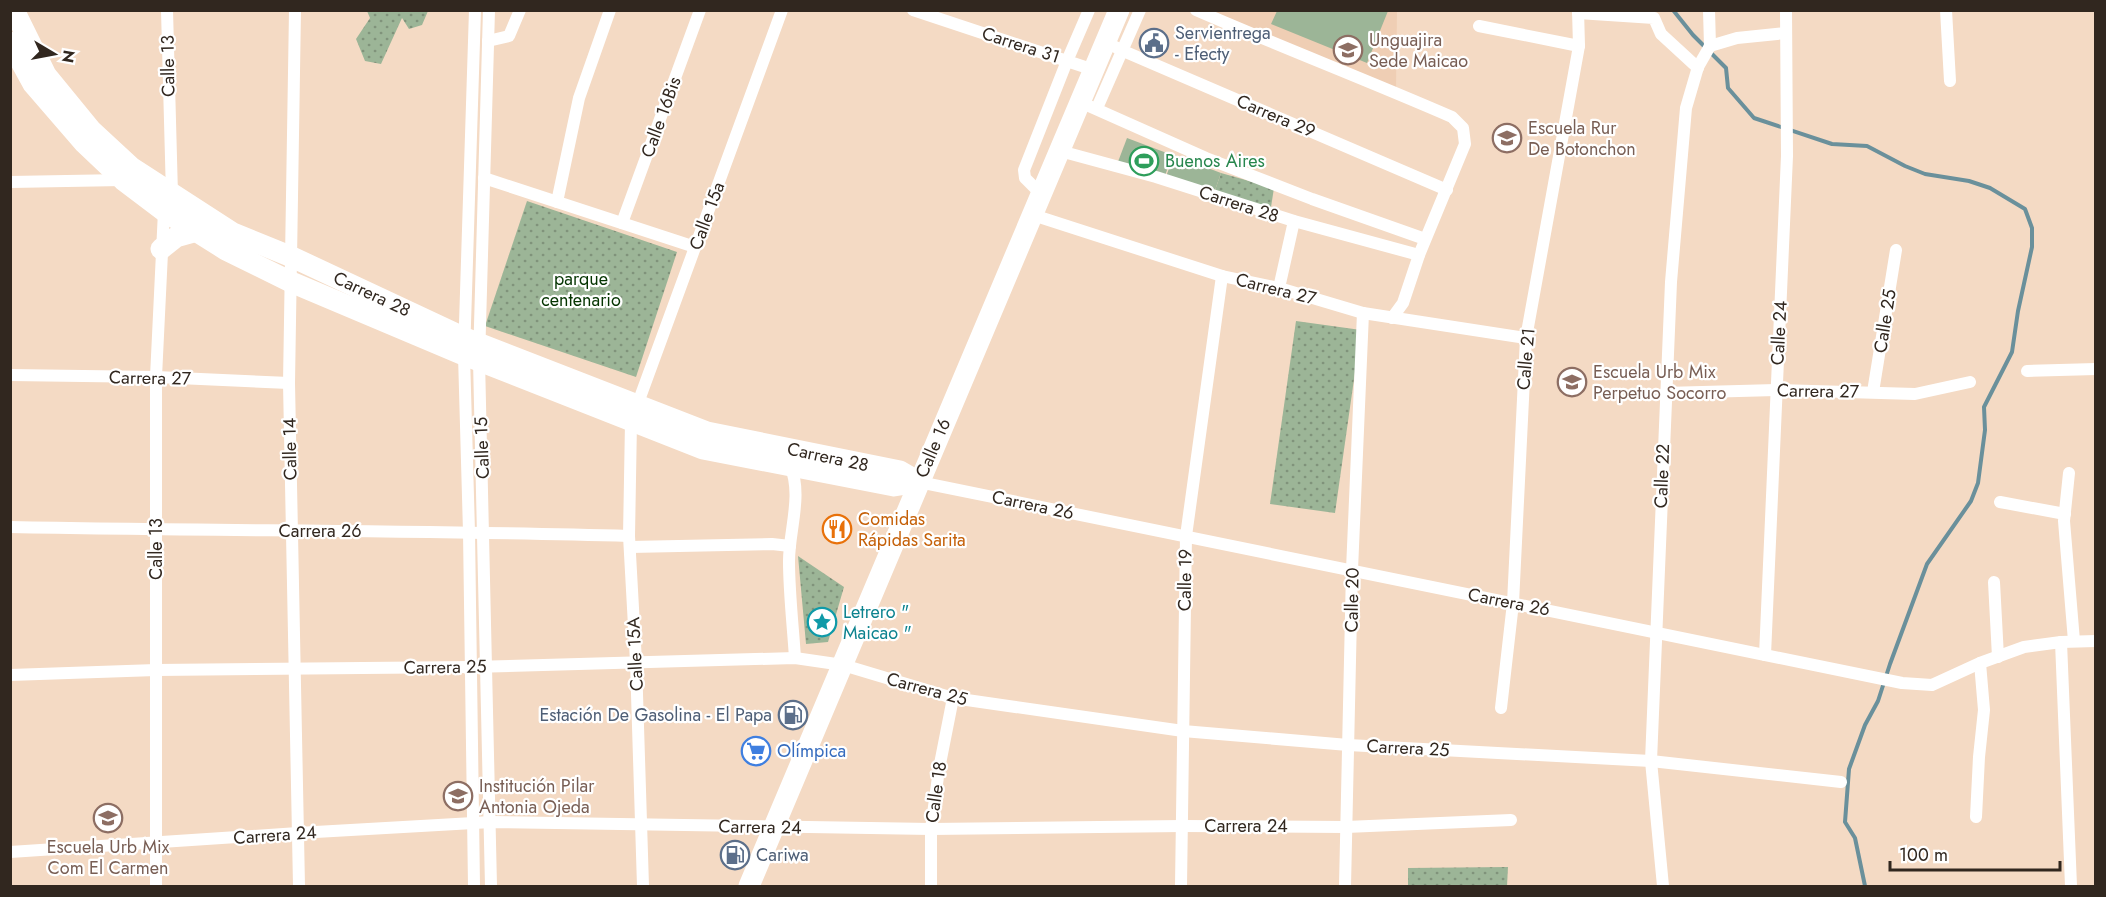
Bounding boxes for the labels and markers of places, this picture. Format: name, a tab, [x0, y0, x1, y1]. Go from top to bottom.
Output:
place label: Servientrega - Efecty	[1175, 20, 1271, 67]
public building icon: Servientrega - Efecty	[1138, 27, 1170, 59]
place label: Unguajira Sede Maicao	[1369, 27, 1468, 74]
school or university icon: Unguajira Sede Maicao	[1332, 34, 1364, 66]
place label: Escuela Rur De Botonchon	[1528, 115, 1636, 162]
school or university icon: Escuela Rur De Botonchon	[1491, 122, 1523, 154]
sports icon: Buenos Aires	[1128, 145, 1160, 177]
place label: Buenos Aires	[1165, 148, 1265, 174]
place label: Escuela Urb Mix Perpetuo Socorro	[1593, 359, 1726, 406]
school or university icon: Escuela Urb Mix Perpetuo Socorro	[1556, 366, 1588, 398]
place label: Comidas Rápidas Sarita	[858, 506, 966, 553]
restaurant icon: Comidas Rápidas Sarita	[821, 513, 853, 545]
place label: Letrero " Maicao "	[843, 599, 912, 646]
place icon: Letrero " Maicao "	[806, 606, 838, 638]
fuel station icon: Estación De Gasolina - El Papa	[777, 699, 809, 731]
place label: Estación De Gasolina - El Papa	[539, 702, 772, 728]
supermarket icon: Olímpica	[740, 735, 772, 767]
place label: Olímpica	[777, 738, 846, 764]
place label: Institución Pilar Antonia Ojeda	[479, 773, 595, 820]
school or university icon: Institución Pilar Antonia Ojeda	[442, 780, 474, 812]
school or university icon: Escuela Urb Mix Com El Carmen	[92, 802, 124, 834]
place label: Escuela Urb Mix Com El Carmen	[47, 834, 170, 881]
fuel station icon: Cariwa	[719, 839, 751, 871]
place label: Cariwa	[756, 842, 809, 868]

